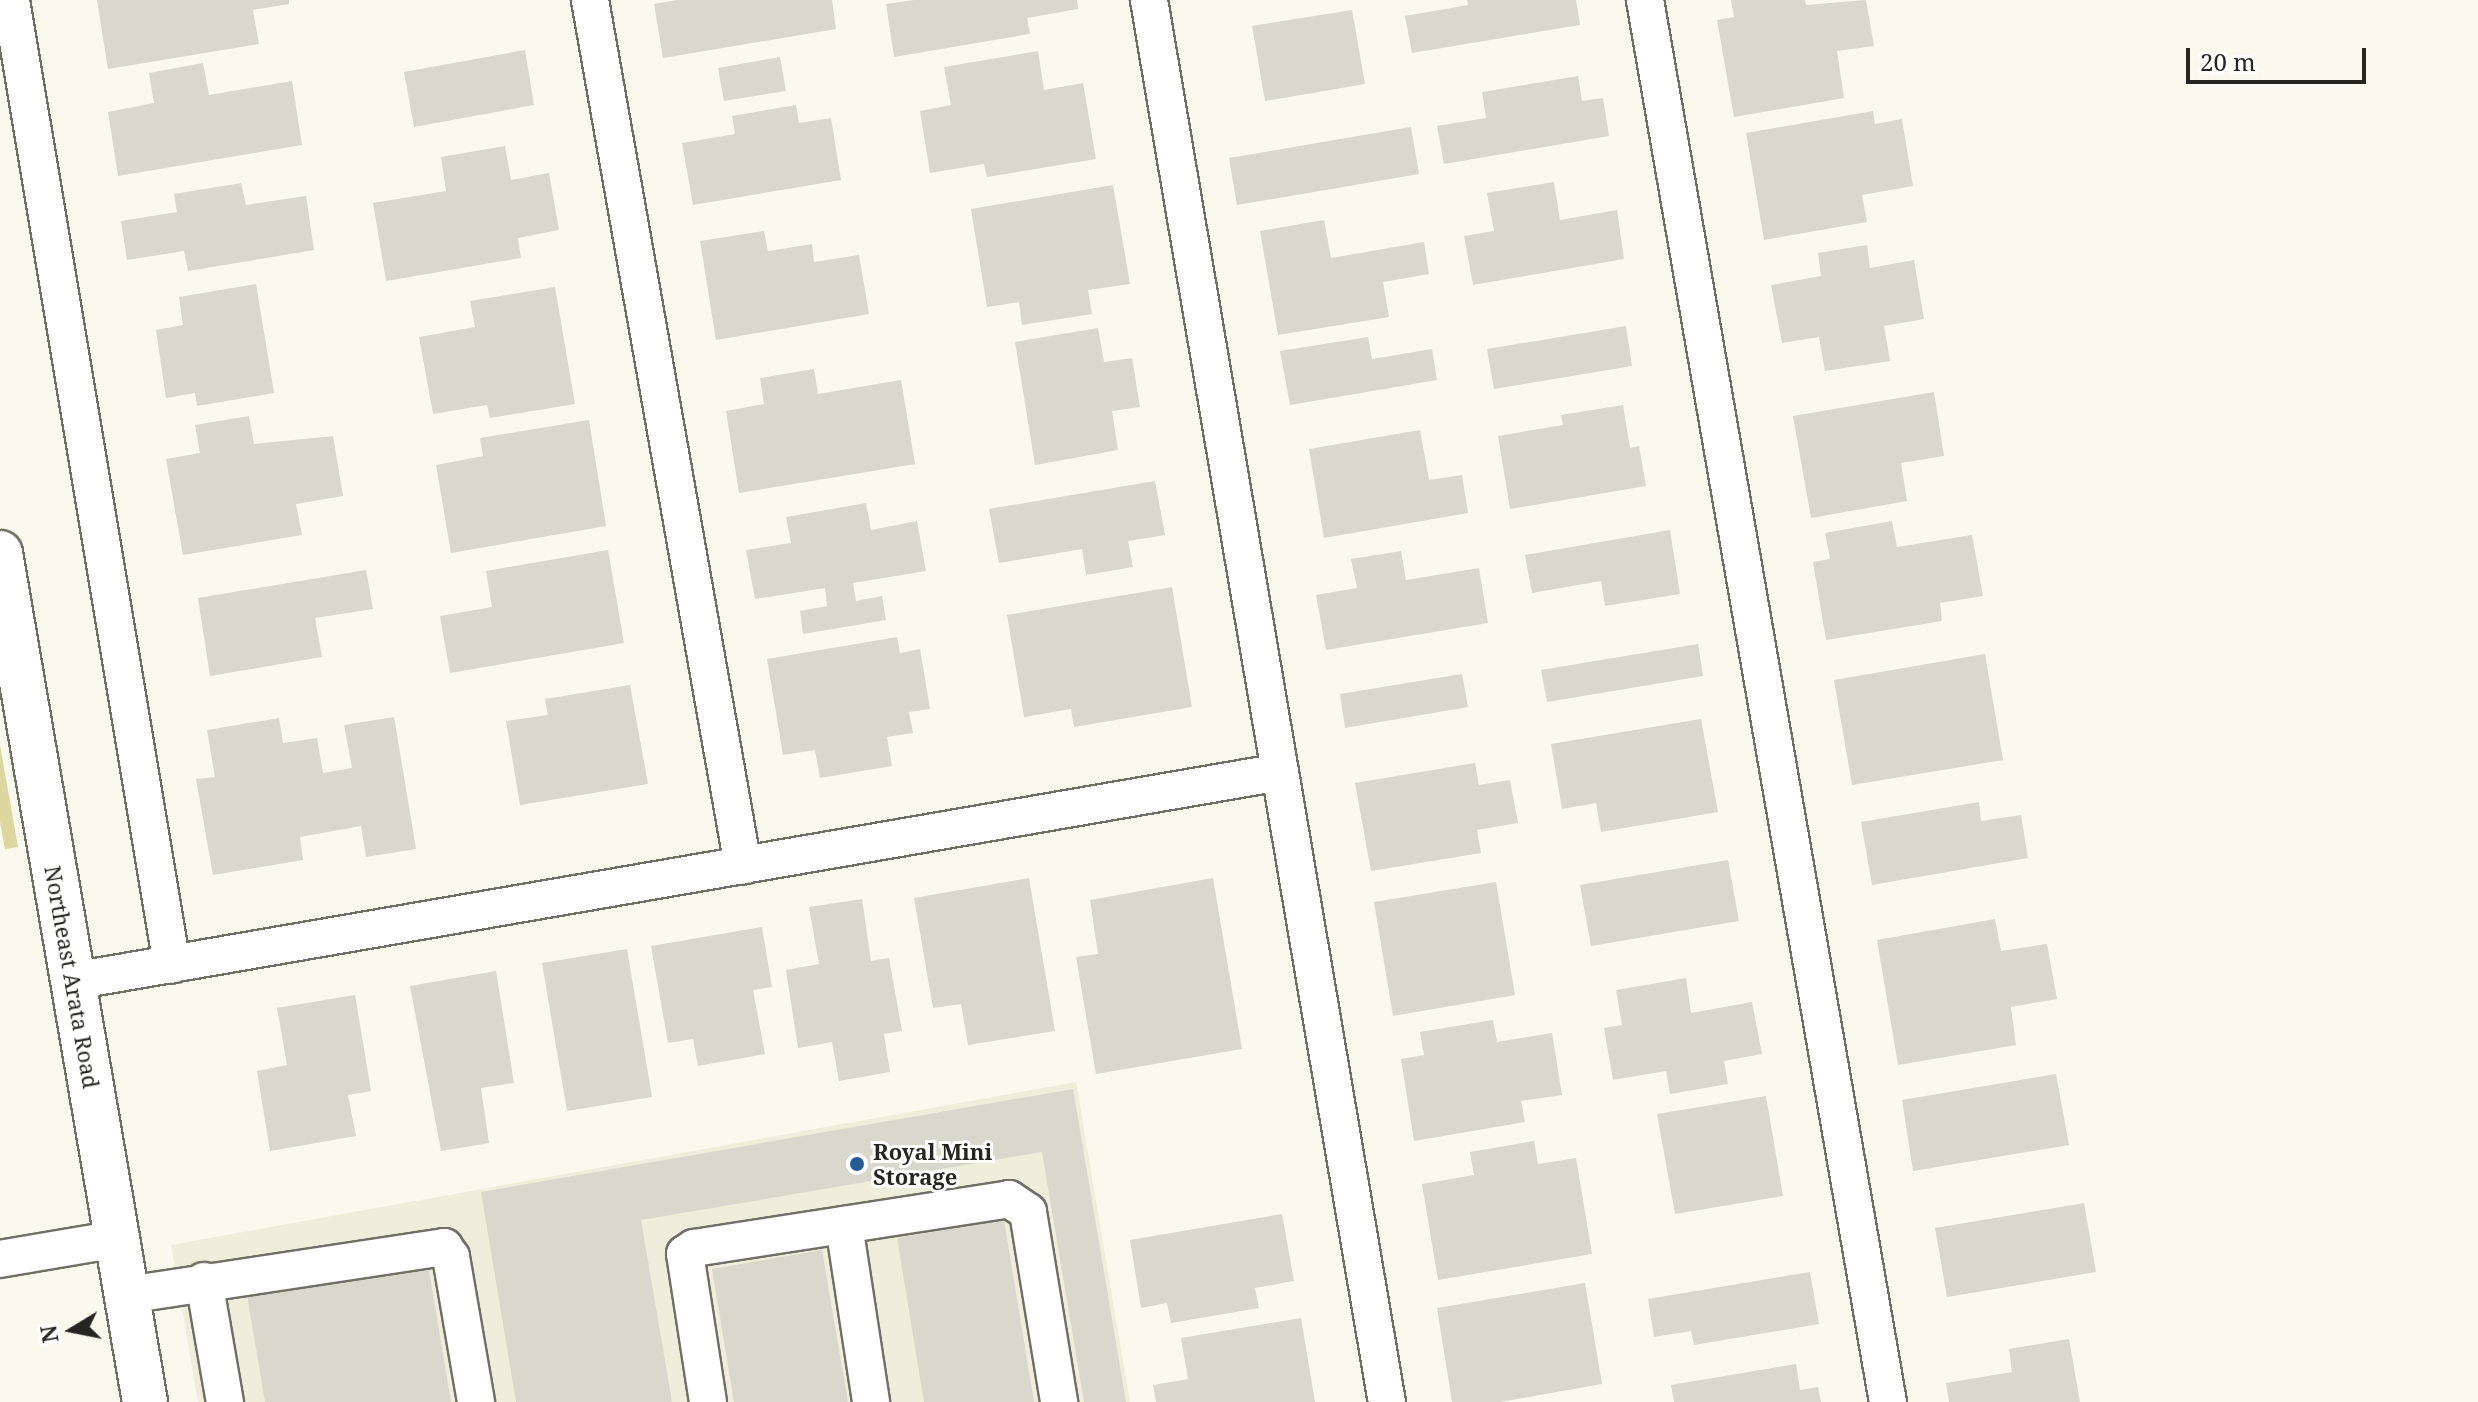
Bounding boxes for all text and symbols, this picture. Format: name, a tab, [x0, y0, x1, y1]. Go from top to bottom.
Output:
scale bar	[2190, 32, 2370, 82]
text: 20 m	[2200, 45, 2256, 78]
street label: Northeast Arata Road	[39, 864, 105, 1090]
place label: Royal Mini Storage	[873, 1138, 992, 1190]
marker: Royal Mini Storage	[848, 1155, 866, 1173]
north arrow	[32, 1290, 112, 1370]
text: N	[32, 1323, 65, 1345]

